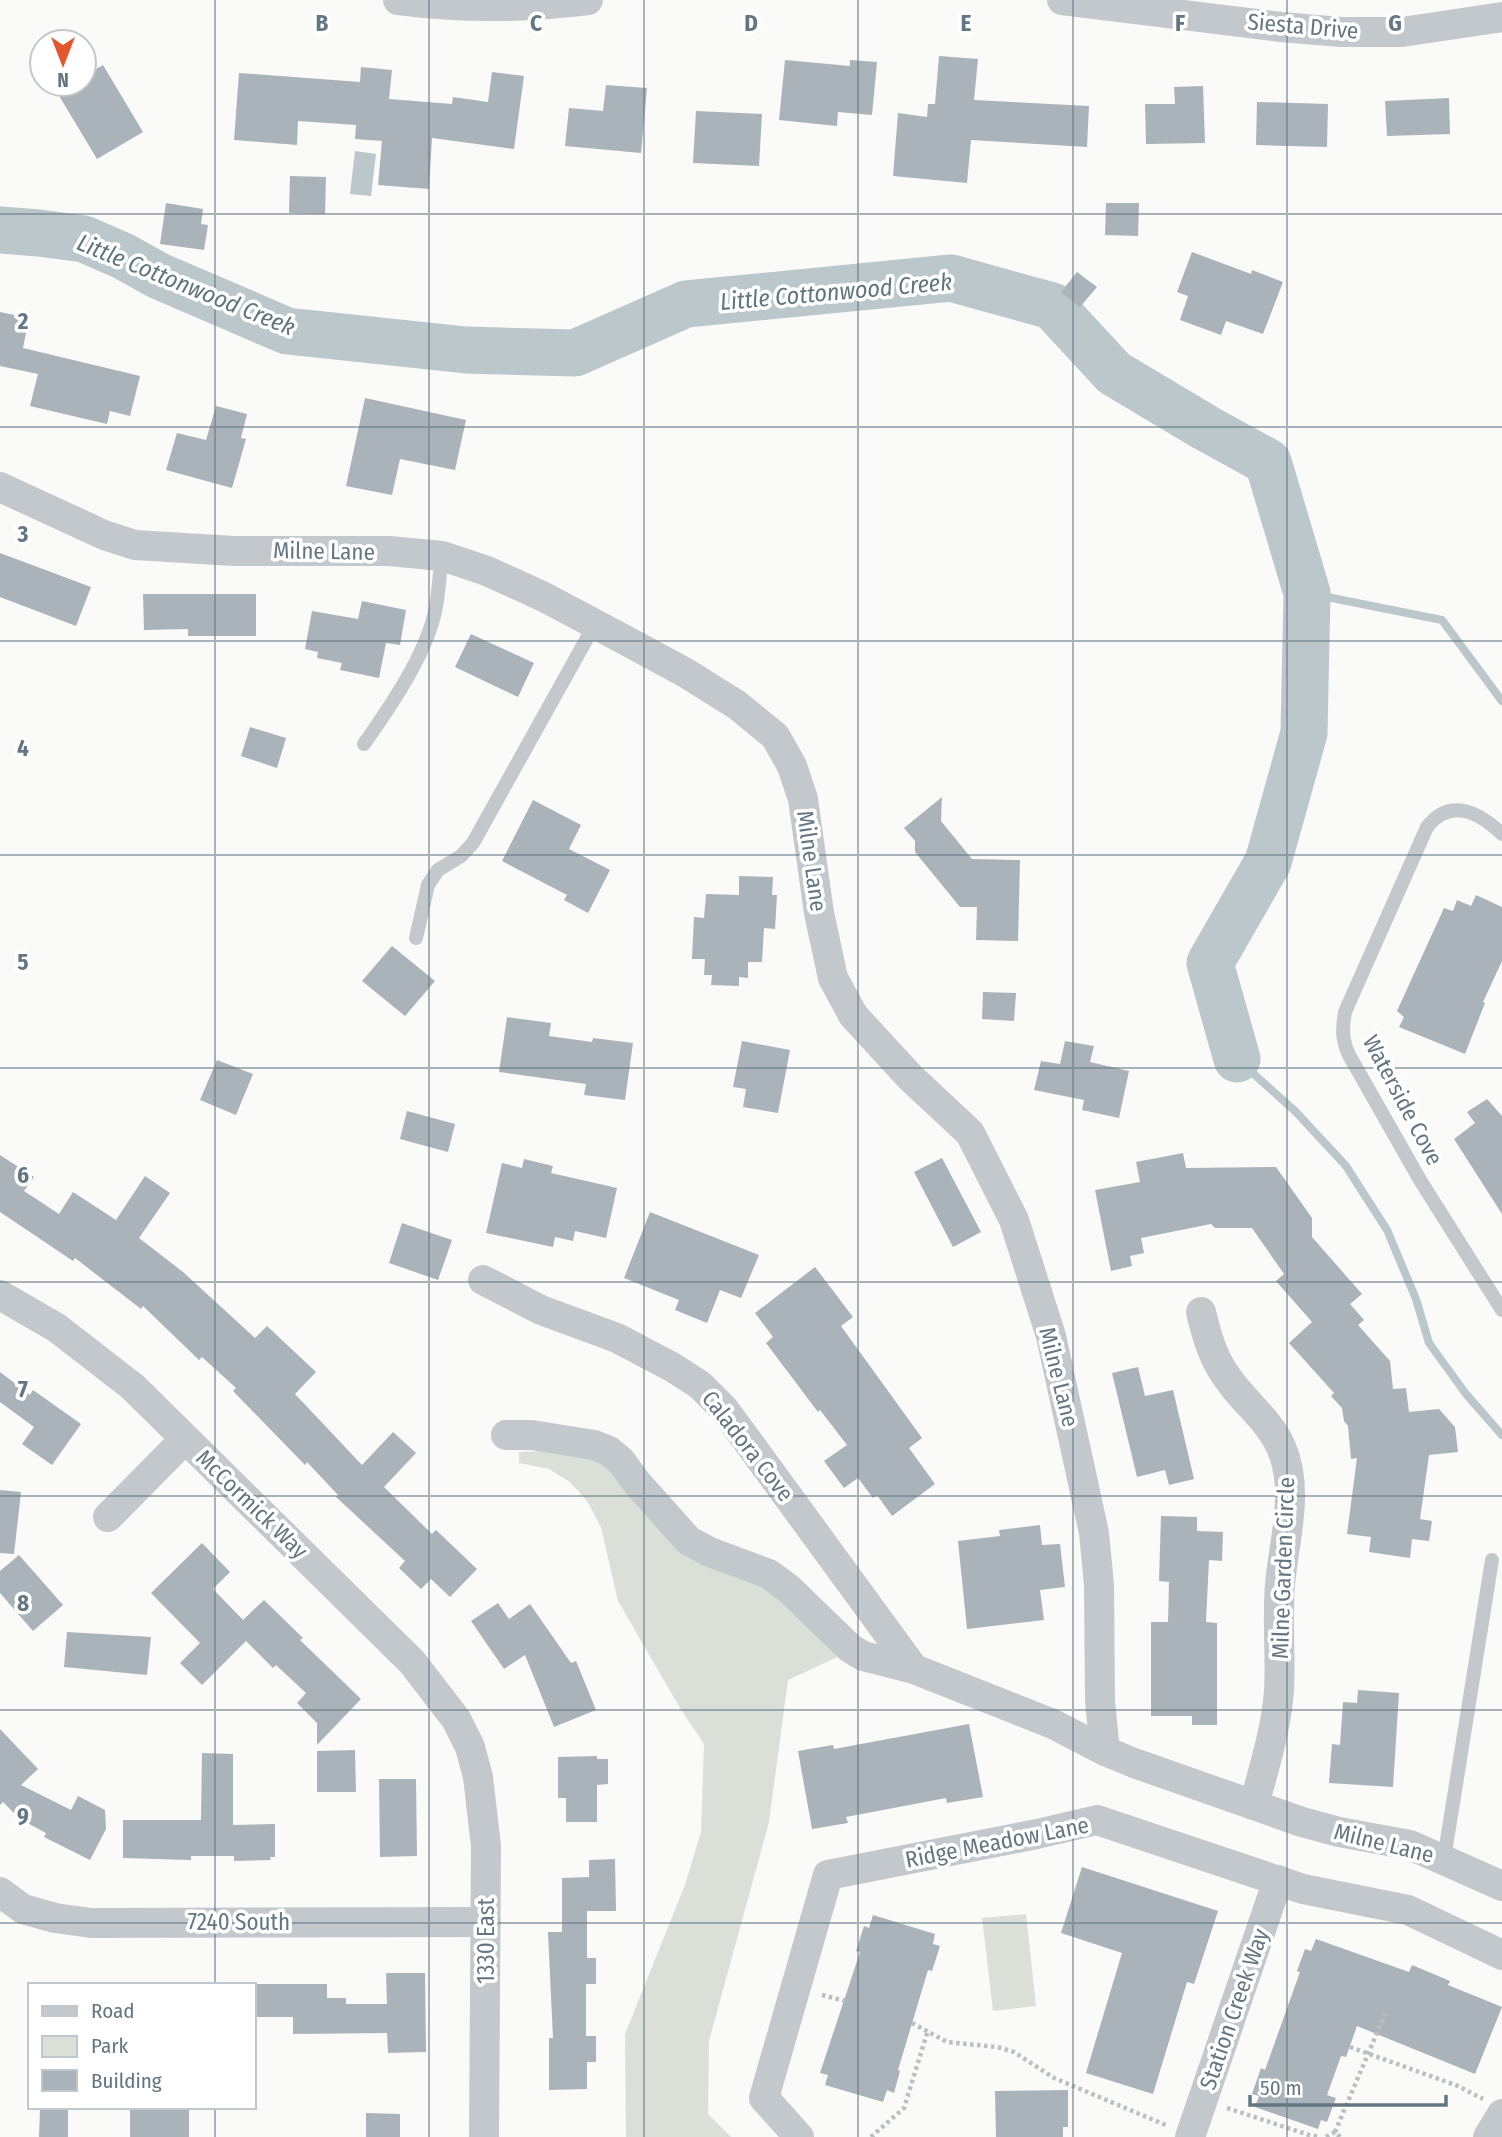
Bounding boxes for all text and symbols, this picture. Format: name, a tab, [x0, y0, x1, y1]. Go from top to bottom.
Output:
street label: Siesta Drive	[1246, 7, 1360, 45]
text: B	[316, 9, 329, 37]
text: C	[530, 9, 542, 37]
text: D	[744, 9, 758, 37]
text: E	[961, 9, 972, 37]
text: F	[1175, 9, 1185, 37]
text: G	[1388, 9, 1402, 37]
north arrow	[28, 28, 98, 98]
text: N	[57, 68, 69, 91]
water label: Little Cottonwood Creek	[73, 228, 299, 342]
water label: Little Cottonwood Creek	[719, 268, 953, 316]
text: 2	[17, 307, 29, 335]
text: 3	[17, 520, 29, 548]
street label: Milne Lane	[273, 536, 375, 566]
text: 4	[17, 734, 29, 762]
street label: Milne Lane	[791, 809, 833, 913]
text: 5	[17, 948, 29, 976]
street label: Waterside Cove	[1357, 1030, 1449, 1170]
text: 6	[17, 1161, 29, 1189]
street label: Milne Lane	[1033, 1324, 1085, 1430]
text: 7	[18, 1375, 28, 1403]
street label: Caladora Cove	[696, 1385, 800, 1507]
street label: McCormick Way	[190, 1444, 314, 1565]
street label: Milne Garden Circle	[1266, 1476, 1300, 1660]
text: 8	[17, 1589, 29, 1617]
text: 9	[17, 1802, 29, 1830]
street label: Ridge Meadow Lane	[903, 1810, 1091, 1874]
street label: Milne Lane	[1331, 1817, 1437, 1869]
street label: 1330 East	[472, 1897, 500, 1984]
street label: 7240 South	[188, 1908, 290, 1936]
street label: Station Creek Way	[1193, 1924, 1275, 2093]
legend	[28, 1983, 256, 2109]
text: Road	[91, 1998, 135, 2024]
text: Park	[91, 2033, 129, 2059]
scale bar	[1250, 2064, 1446, 2108]
text: Building	[91, 2068, 162, 2094]
text: 50 m	[1260, 2075, 1302, 2101]

